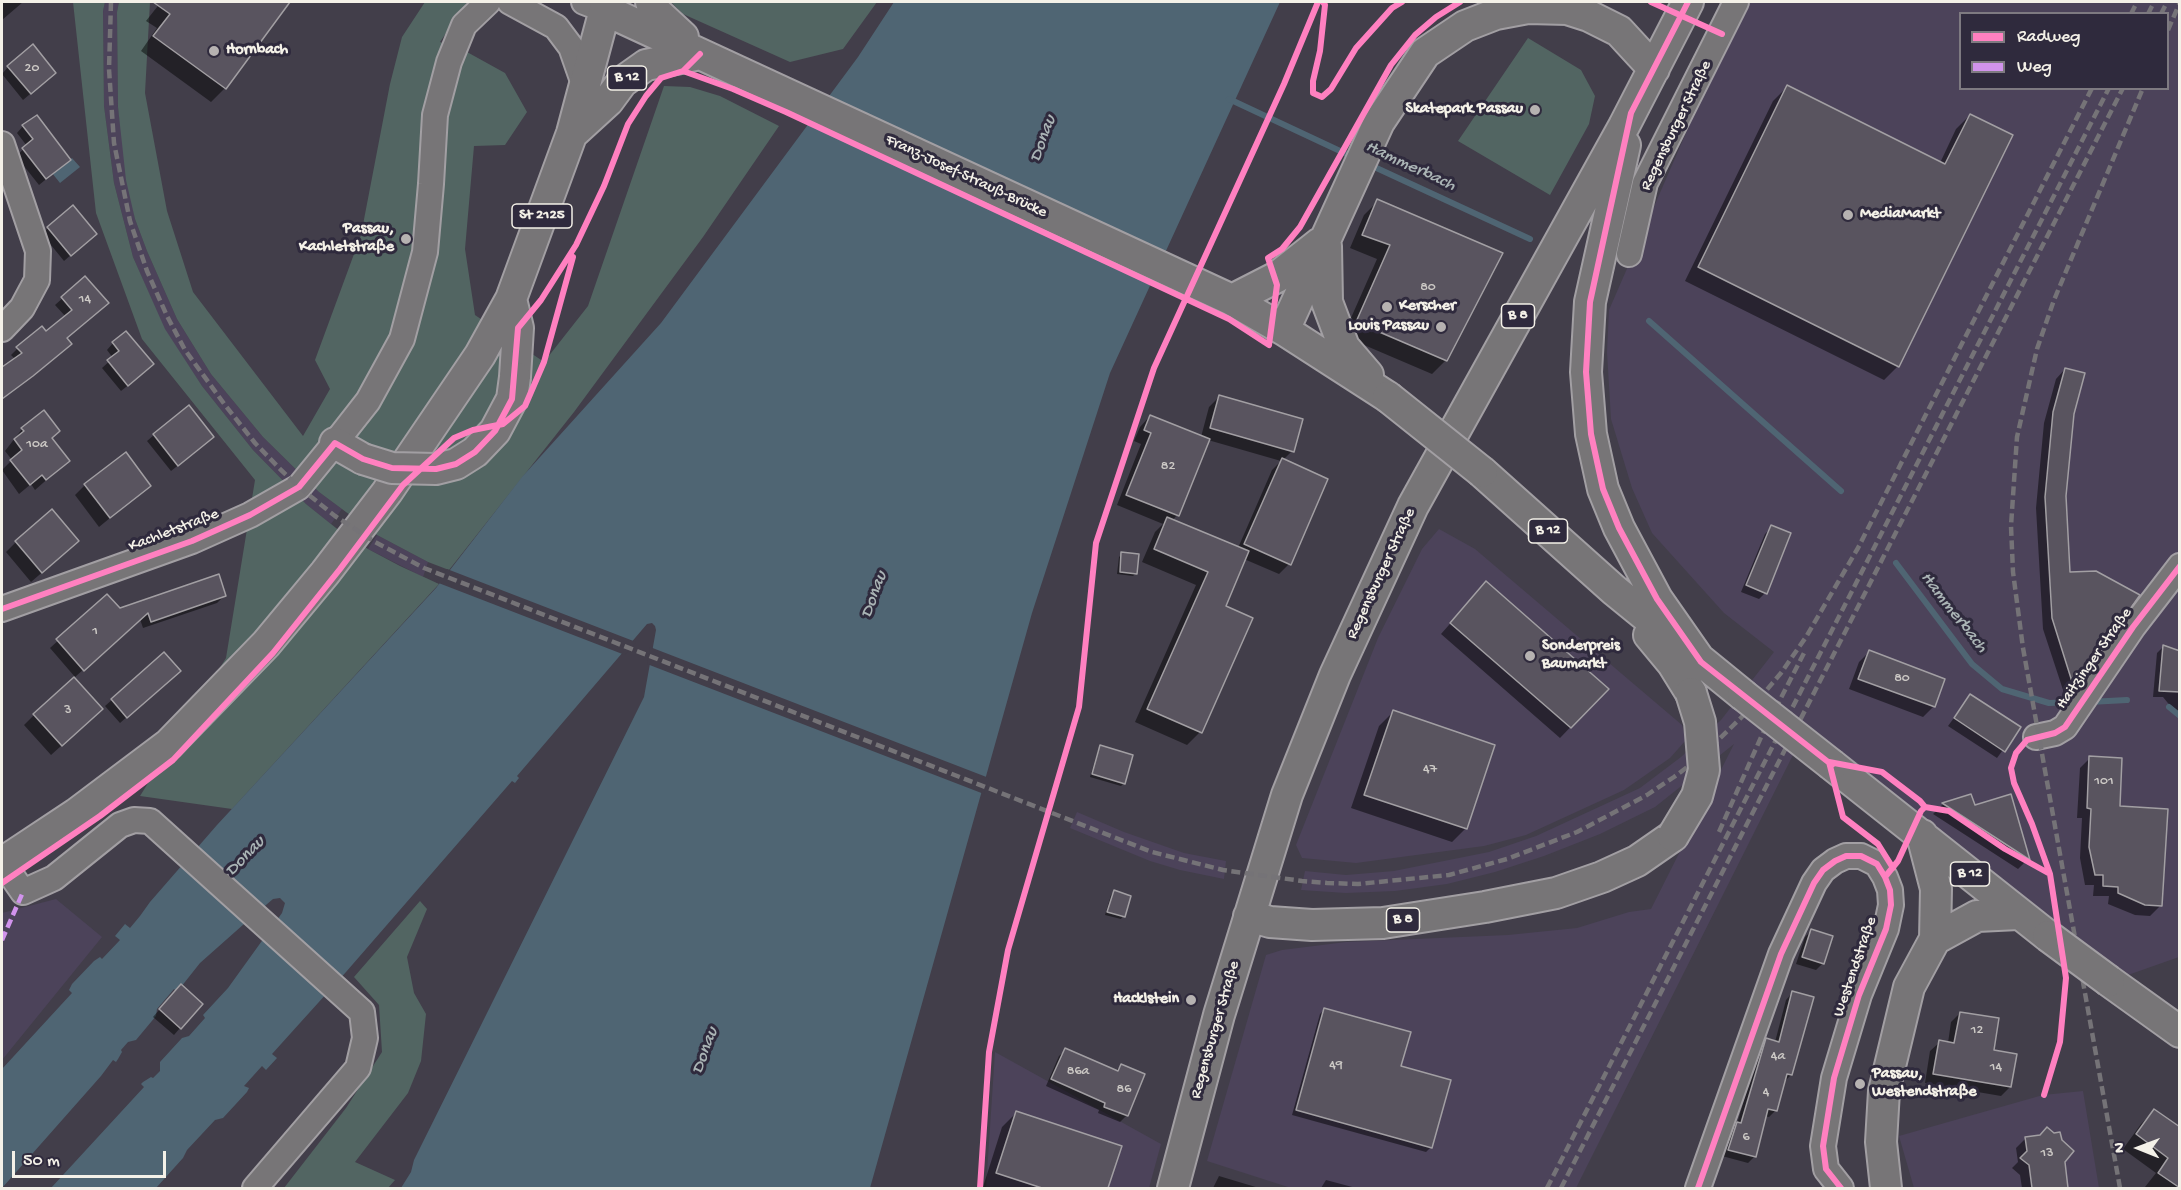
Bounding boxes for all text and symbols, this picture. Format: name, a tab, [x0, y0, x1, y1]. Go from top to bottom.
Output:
legend	[1959, 12, 2169, 90]
text: Radweg	[2017, 27, 2080, 48]
place label: Hornbach	[226, 41, 288, 61]
marker: Hornbach	[207, 44, 221, 58]
text: Weg	[2017, 57, 2052, 78]
street label: Regensburger Straße	[1637, 58, 1717, 194]
house number: 20	[25, 61, 39, 77]
road number: B 12	[608, 66, 646, 90]
place label: Skatepark Passau	[1406, 100, 1523, 120]
marker: Skatepark Passau	[1528, 103, 1542, 117]
water label: Donau	[1026, 113, 1062, 165]
street label: Franz-Josef-Strauß-Brücke	[882, 131, 1050, 223]
water label: Hammerbach	[1362, 137, 1458, 197]
road number: St 2125	[512, 204, 572, 228]
place label: MediaMarkt	[1860, 205, 1940, 225]
marker: MediaMarkt	[1841, 208, 1855, 222]
place label: Passau, Kachletstraße	[299, 220, 394, 258]
marker: Passau, Kachletstraße	[399, 232, 413, 246]
house number: 80	[1420, 280, 1436, 296]
house number: 14	[79, 292, 91, 308]
place label: Kerscher	[1399, 297, 1456, 317]
marker: Kerscher	[1380, 300, 1394, 314]
road number: B 8	[1502, 304, 1534, 328]
place label: Louis Passau	[1348, 317, 1429, 337]
marker: Louis Passau	[1434, 320, 1448, 334]
house number: 10a	[26, 437, 48, 453]
house number: 82	[1161, 459, 1175, 475]
street label: Kachletstraße	[126, 505, 222, 557]
street label: Regensburger Straße	[1343, 505, 1421, 643]
road number: B 12	[1528, 519, 1568, 543]
water label: Hammerbach	[1915, 568, 1991, 658]
water label: Donau	[857, 569, 893, 621]
street label: Haitzinger Straße	[2053, 605, 2137, 713]
house number: 1	[92, 624, 98, 640]
place label: Sonderpreis Baumarkt	[1542, 637, 1620, 675]
marker: Sonderpreis Baumarkt	[1523, 649, 1537, 663]
house number: 80	[1894, 671, 1910, 687]
house number: 3	[64, 703, 72, 719]
house number: 47	[1423, 762, 1437, 778]
house number: 101	[2094, 774, 2114, 790]
water label: Donau	[222, 832, 270, 882]
road number: B 12	[1950, 862, 1990, 886]
road number: B 8	[1386, 908, 1420, 932]
street label: Westendstraße	[1830, 914, 1882, 1020]
street label: Regensburger Straße	[1187, 959, 1245, 1101]
place label: Hacklstein	[1113, 990, 1179, 1010]
marker: Hacklstein	[1184, 993, 1198, 1007]
house number: 12	[1971, 1023, 1983, 1039]
water label: Donau	[688, 1025, 724, 1077]
house number: 4a	[1771, 1049, 1785, 1065]
house number: 49	[1329, 1058, 1343, 1074]
house number: 14	[1990, 1060, 2002, 1076]
house number: 86a	[1067, 1064, 1089, 1080]
place label: Passau, Westendstraße	[1872, 1065, 1976, 1103]
marker: Passau, Westendstraße	[1853, 1077, 1867, 1091]
house number: 86	[1117, 1082, 1131, 1098]
house number: 4	[1763, 1085, 1769, 1101]
north arrow	[2109, 1118, 2169, 1178]
house number: 6	[1742, 1130, 1750, 1146]
scale bar	[15, 1139, 170, 1177]
text: N	[2111, 1142, 2130, 1153]
house number: 13	[2041, 1146, 2053, 1162]
text: 50 m	[23, 1151, 60, 1172]

